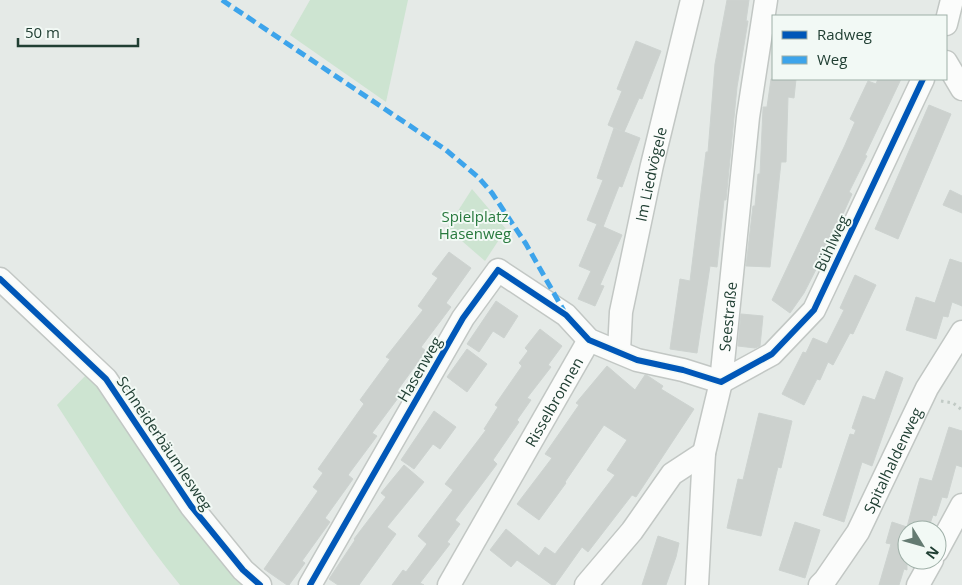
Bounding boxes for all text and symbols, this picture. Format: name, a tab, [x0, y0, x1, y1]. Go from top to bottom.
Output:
scale bar	[18, 15, 138, 47]
legend	[772, 15, 947, 80]
text: 50 m	[25, 22, 60, 42]
text: Radweg	[817, 24, 872, 44]
text: Weg	[817, 49, 847, 69]
street label: Im Liedvögele	[630, 125, 671, 223]
park label: Spielplatz Hasenweg	[439, 206, 511, 243]
street label: Bühlweg	[809, 212, 853, 274]
street label: Seestraße	[714, 281, 741, 352]
street label: Hasenweg	[392, 333, 446, 405]
street label: Risselbronnen	[520, 353, 587, 450]
street label: Schneiderbäumlesweg	[113, 372, 217, 514]
street label: Spitalhaldenweg	[859, 404, 926, 516]
north arrow	[897, 520, 947, 570]
text: N	[922, 543, 944, 563]

